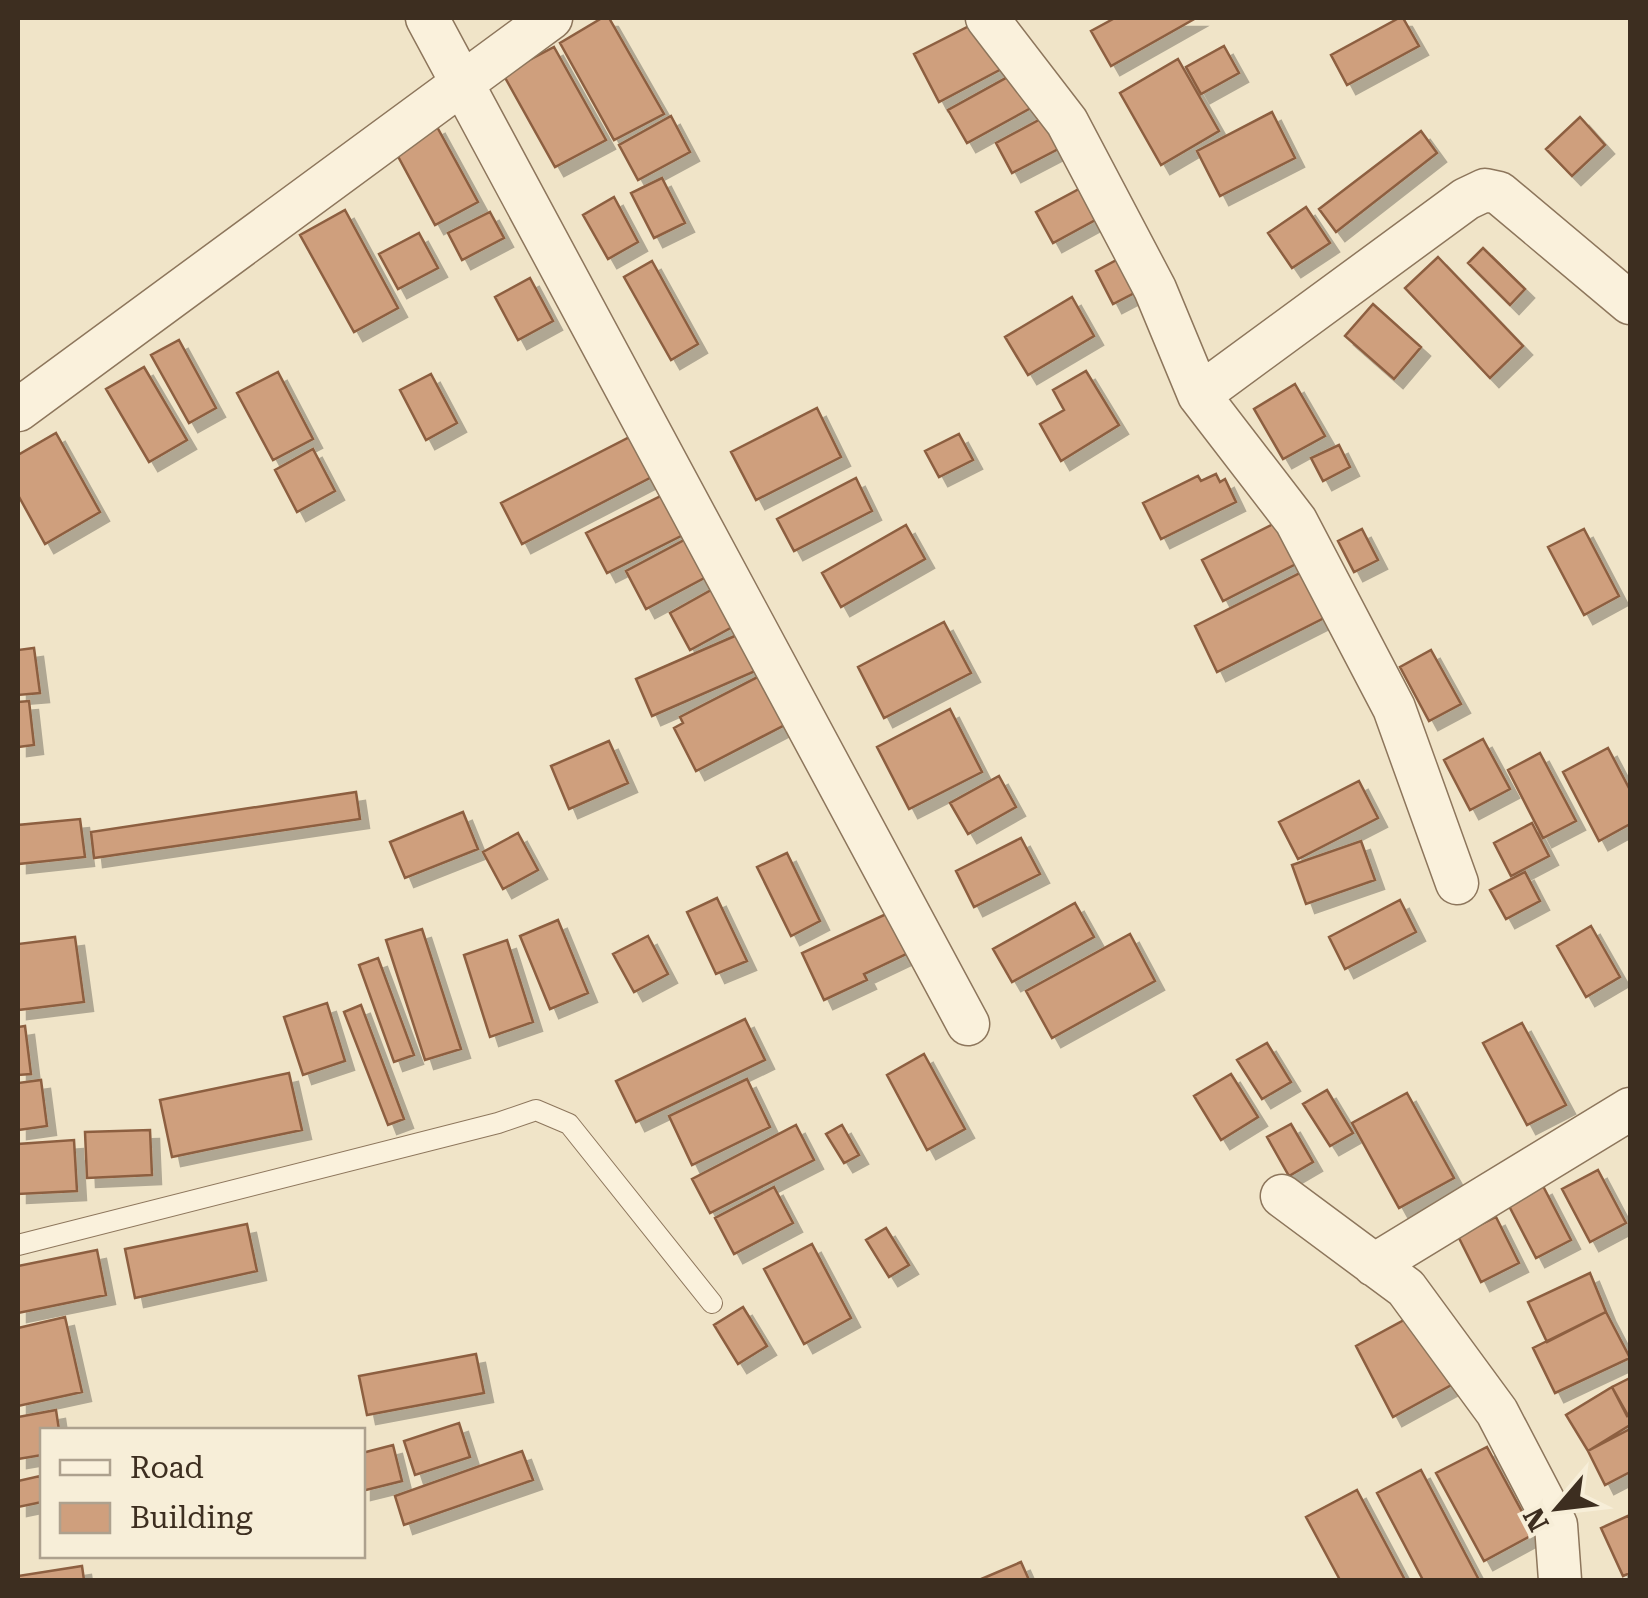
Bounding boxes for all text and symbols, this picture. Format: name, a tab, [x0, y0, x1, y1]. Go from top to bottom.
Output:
legend	[40, 1428, 365, 1558]
text: Road	[130, 1450, 204, 1485]
north arrow	[1508, 1458, 1608, 1558]
text: Building	[130, 1500, 253, 1535]
text: N	[1517, 1502, 1556, 1537]

